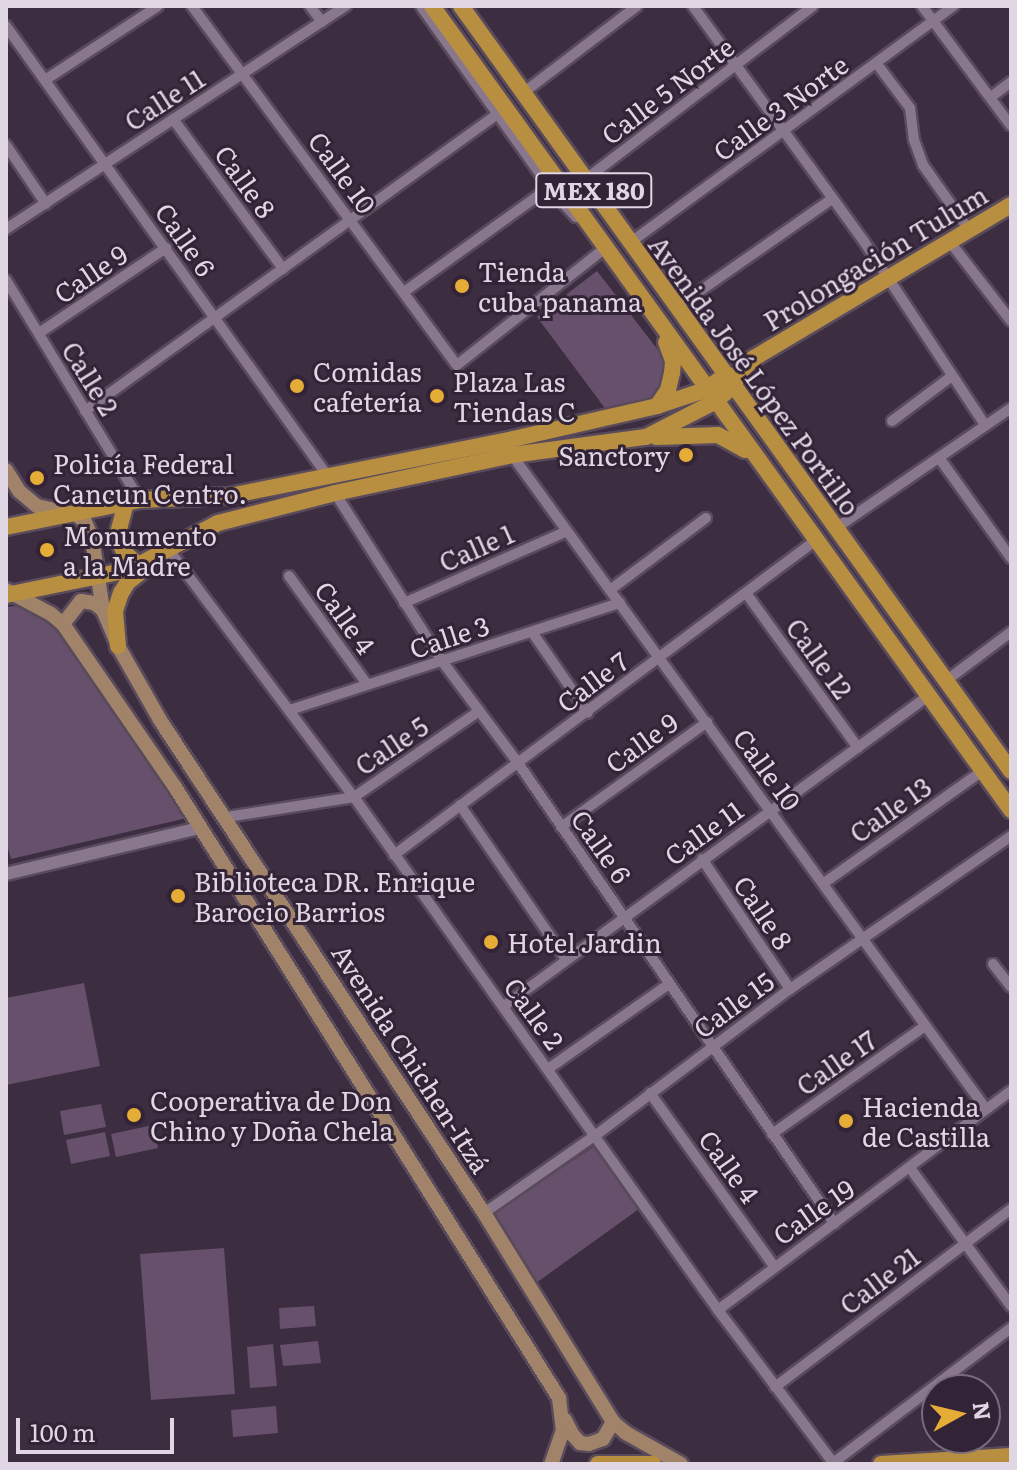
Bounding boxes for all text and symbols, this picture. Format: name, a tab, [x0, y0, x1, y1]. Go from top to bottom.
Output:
street label: Calle 5 Norte	[595, 30, 739, 150]
street label: Calle 3 Norte	[707, 48, 853, 166]
street label: Calle 11	[118, 62, 210, 136]
street label: Calle 10	[303, 125, 383, 219]
street label: Calle 8	[209, 139, 283, 223]
road number: MEX 180	[534, 170, 654, 210]
street label: Prolongación Tulum	[757, 178, 993, 336]
street label: Calle 6	[150, 197, 222, 281]
street label: Avenida José López Portillo	[643, 229, 867, 521]
street label: Calle 9	[48, 237, 132, 309]
place label: Tienda cuba panama	[478, 255, 642, 316]
marker: Tienda cuba panama	[453, 277, 471, 295]
street label: Calle 2	[56, 335, 126, 421]
place label: Comidas cafetería	[313, 355, 421, 416]
place label: Plaza Las Tiendas C	[453, 365, 576, 426]
marker: Comidas cafetería	[288, 377, 306, 395]
marker: Plaza Las Tiendas C	[428, 387, 446, 405]
place label: Sanctory	[558, 439, 670, 471]
marker: Sanctory	[677, 446, 695, 464]
place label: Policía Federal Cancun Centro.	[53, 447, 247, 508]
marker: Policía Federal Cancun Centro.	[28, 469, 46, 487]
street label: Calle 1	[434, 517, 518, 577]
place label: Monumento a la Madre	[63, 519, 217, 580]
marker: Monumento a la Madre	[38, 541, 56, 559]
street label: Calle 4	[309, 575, 383, 659]
street label: Calle 3	[405, 609, 493, 663]
street label: Calle 12	[780, 612, 860, 704]
street label: Calle 7	[550, 644, 634, 718]
street label: Calle 9	[599, 705, 683, 779]
street label: Calle 5	[349, 709, 433, 781]
street label: Calle 10	[728, 722, 808, 816]
street label: Calle 13	[843, 770, 937, 848]
street label: Calle 11	[658, 793, 748, 871]
street label: Calle 6	[566, 804, 638, 888]
place label: Biblioteca DR. Enrique Barocio Barrios	[194, 865, 475, 926]
street label: Calle 8	[728, 869, 800, 955]
marker: Biblioteca DR. Enrique Barocio Barrios	[169, 887, 187, 905]
place label: Hotel Jardin	[507, 926, 662, 958]
marker: Hotel Jardin	[482, 933, 500, 951]
street label: Avenida Chichen-Itzá	[326, 938, 498, 1178]
street label: Calle 15	[687, 964, 779, 1044]
street label: Calle 2	[499, 971, 571, 1055]
street label: Calle 17	[790, 1023, 882, 1101]
place label: Cooperativa de Don Chino y Doña Chela	[150, 1084, 394, 1146]
place label: Hacienda de Castilla	[862, 1090, 990, 1152]
marker: Cooperativa de Don Chino y Doña Chela	[125, 1106, 143, 1124]
marker: Hacienda de Castilla	[837, 1112, 855, 1130]
street label: Calle 4	[693, 1124, 767, 1208]
street label: Calle 19	[766, 1172, 860, 1250]
street label: Calle 21	[833, 1240, 925, 1320]
north arrow	[921, 1374, 1001, 1454]
text: N	[966, 1399, 1001, 1422]
scale bar	[20, 1402, 178, 1452]
text: 100 m	[30, 1414, 96, 1449]

